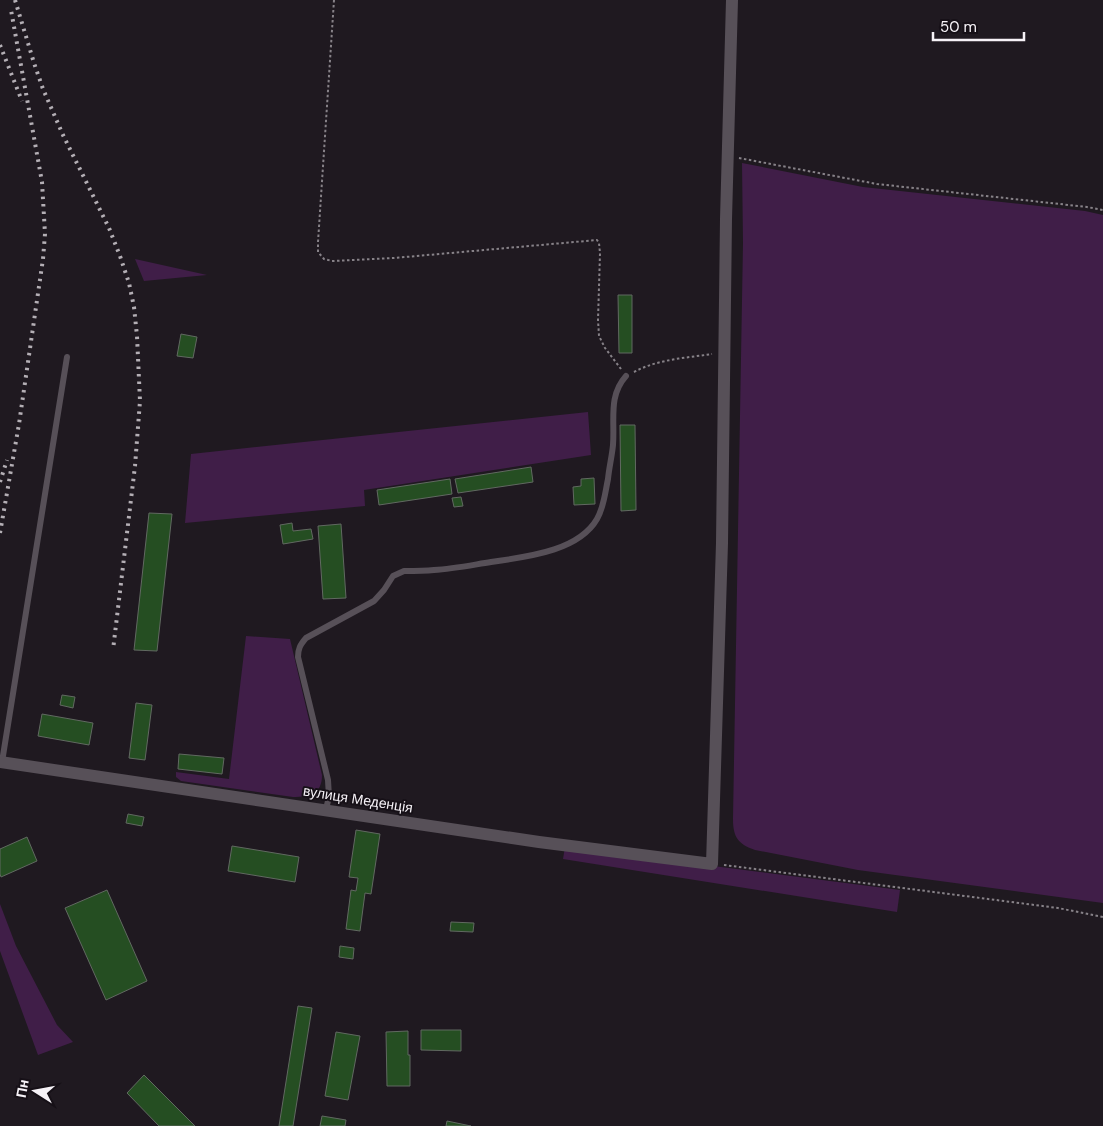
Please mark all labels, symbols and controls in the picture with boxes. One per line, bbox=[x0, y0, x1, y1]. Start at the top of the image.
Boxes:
scale bar bbox=[933, 10, 1024, 42]
text: 50 m bbox=[940, 17, 977, 37]
street label: вулиця Меденція bbox=[302, 781, 414, 817]
north arrow bbox=[10, 1066, 60, 1116]
text: Пн bbox=[12, 1078, 33, 1099]

